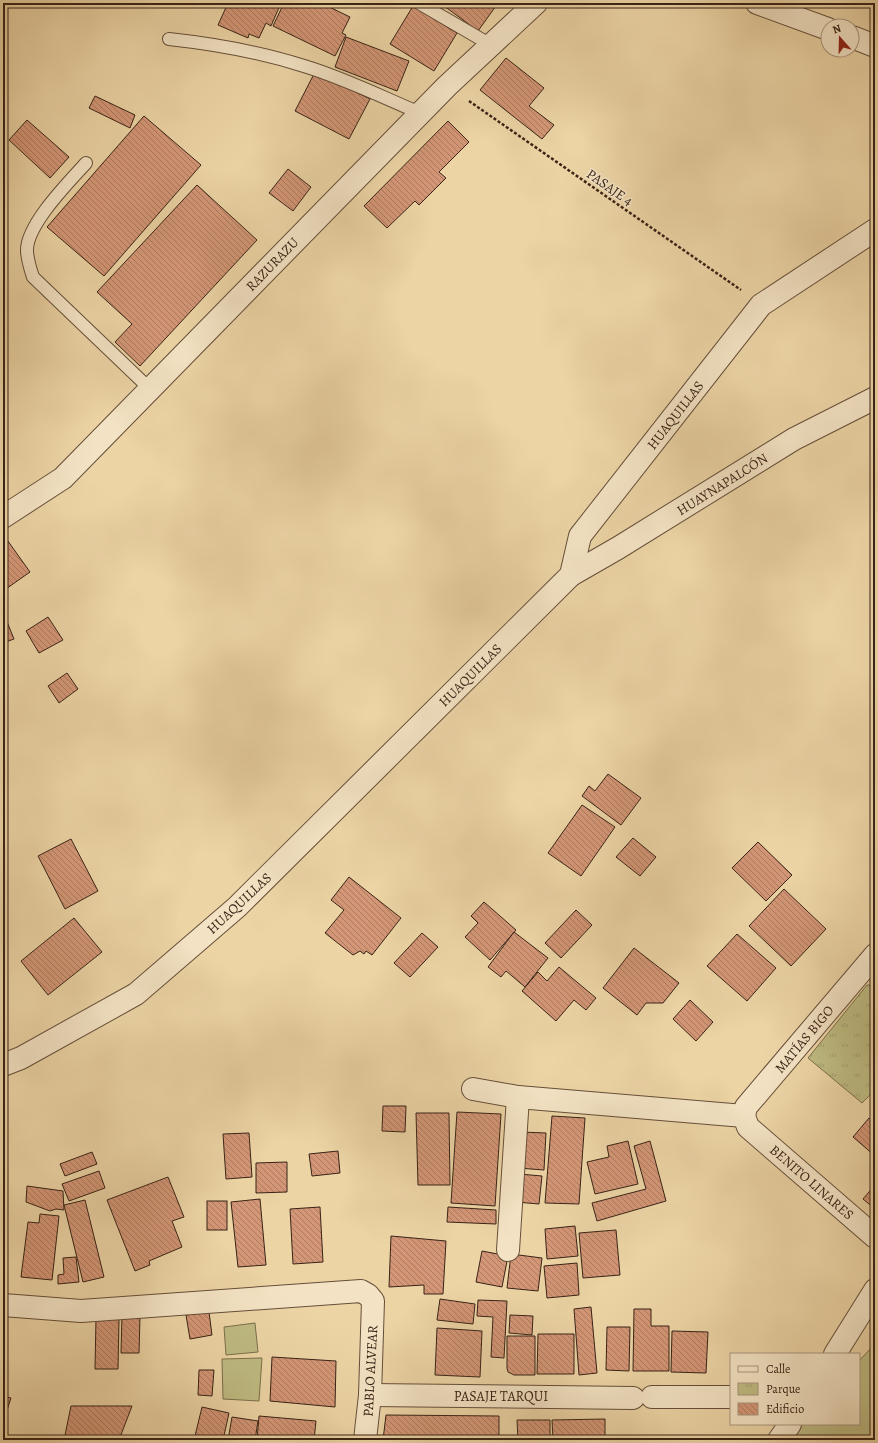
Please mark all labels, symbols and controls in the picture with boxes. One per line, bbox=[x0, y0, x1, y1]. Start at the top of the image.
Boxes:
north arrow bbox=[820, 18, 860, 58]
text: N bbox=[830, 21, 843, 37]
street label: PASAJE 4 bbox=[583, 164, 637, 210]
street label: RAZURAZU bbox=[242, 233, 303, 296]
street label: HUAQUILLAS bbox=[643, 377, 708, 454]
street label: HUAYNAPALCÓN bbox=[673, 449, 771, 520]
street label: HUAQUILLAS bbox=[435, 640, 506, 711]
street label: HUAQUILLAS bbox=[203, 868, 276, 938]
street label: MATÍAS BIGO bbox=[770, 1001, 839, 1077]
street label: BENITO LINARES bbox=[766, 1141, 858, 1224]
street label: PABLO ALVEAR bbox=[359, 1324, 382, 1417]
legend bbox=[730, 1353, 860, 1425]
text: Calle bbox=[766, 1361, 790, 1377]
text: Parque bbox=[766, 1381, 801, 1397]
street label: PASAJE TARQUI bbox=[454, 1387, 548, 1406]
text: Edificio bbox=[766, 1401, 804, 1417]

